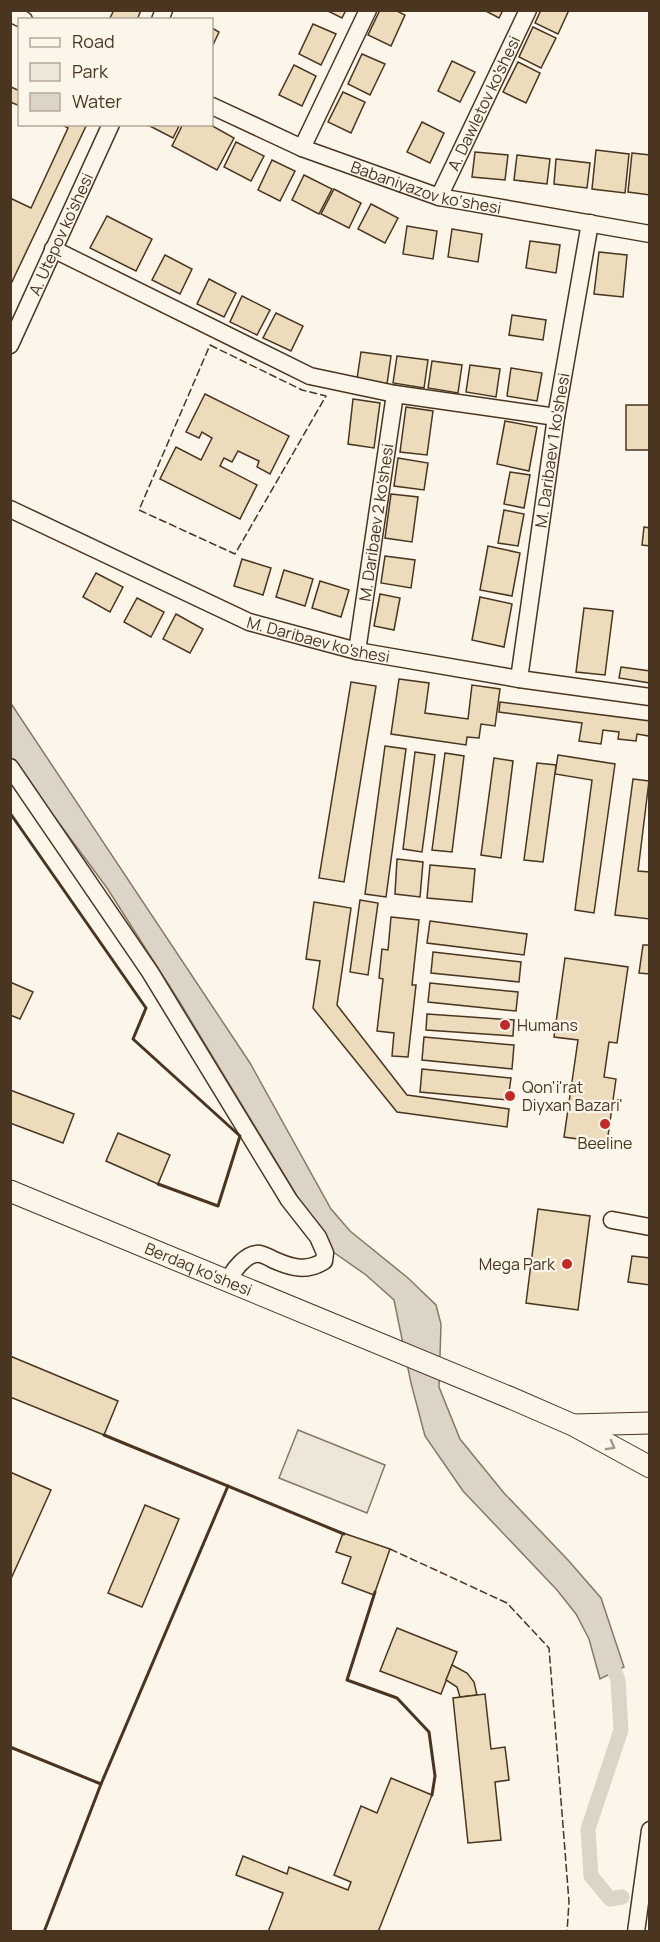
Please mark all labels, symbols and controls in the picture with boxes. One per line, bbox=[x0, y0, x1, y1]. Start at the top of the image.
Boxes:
legend bbox=[18, 18, 213, 126]
text: Road bbox=[72, 29, 115, 53]
street label: A. Dawletov ko'shesi bbox=[442, 32, 525, 174]
text: Park bbox=[72, 59, 109, 83]
text: Water bbox=[72, 89, 122, 113]
street label: Babaniyazov ko‘shesi bbox=[348, 155, 503, 219]
street label: A. Utepov ko'shesi bbox=[23, 169, 98, 299]
street label: M. Daribaev 1 ko'shesi bbox=[529, 371, 575, 529]
street label: M. Daribaev 2 ko'shesi bbox=[353, 442, 399, 603]
street label: M. Daribaev ko'shesi bbox=[244, 611, 392, 668]
place label: Humans bbox=[517, 1014, 578, 1036]
marker: Humans bbox=[498, 1018, 512, 1032]
place label: Qon'i'rat Diyxan Bazari' bbox=[522, 1076, 623, 1116]
marker: Qon'i'rat Diyxan Bazari' bbox=[503, 1089, 517, 1103]
marker: Beeline bbox=[598, 1117, 612, 1131]
place label: Beeline bbox=[578, 1132, 632, 1154]
street label: Berdaq ko'shesi bbox=[142, 1237, 256, 1301]
place label: Mega Park bbox=[479, 1253, 556, 1275]
marker: Mega Park bbox=[560, 1257, 574, 1271]
one-way arrow bbox=[605, 1439, 616, 1450]

